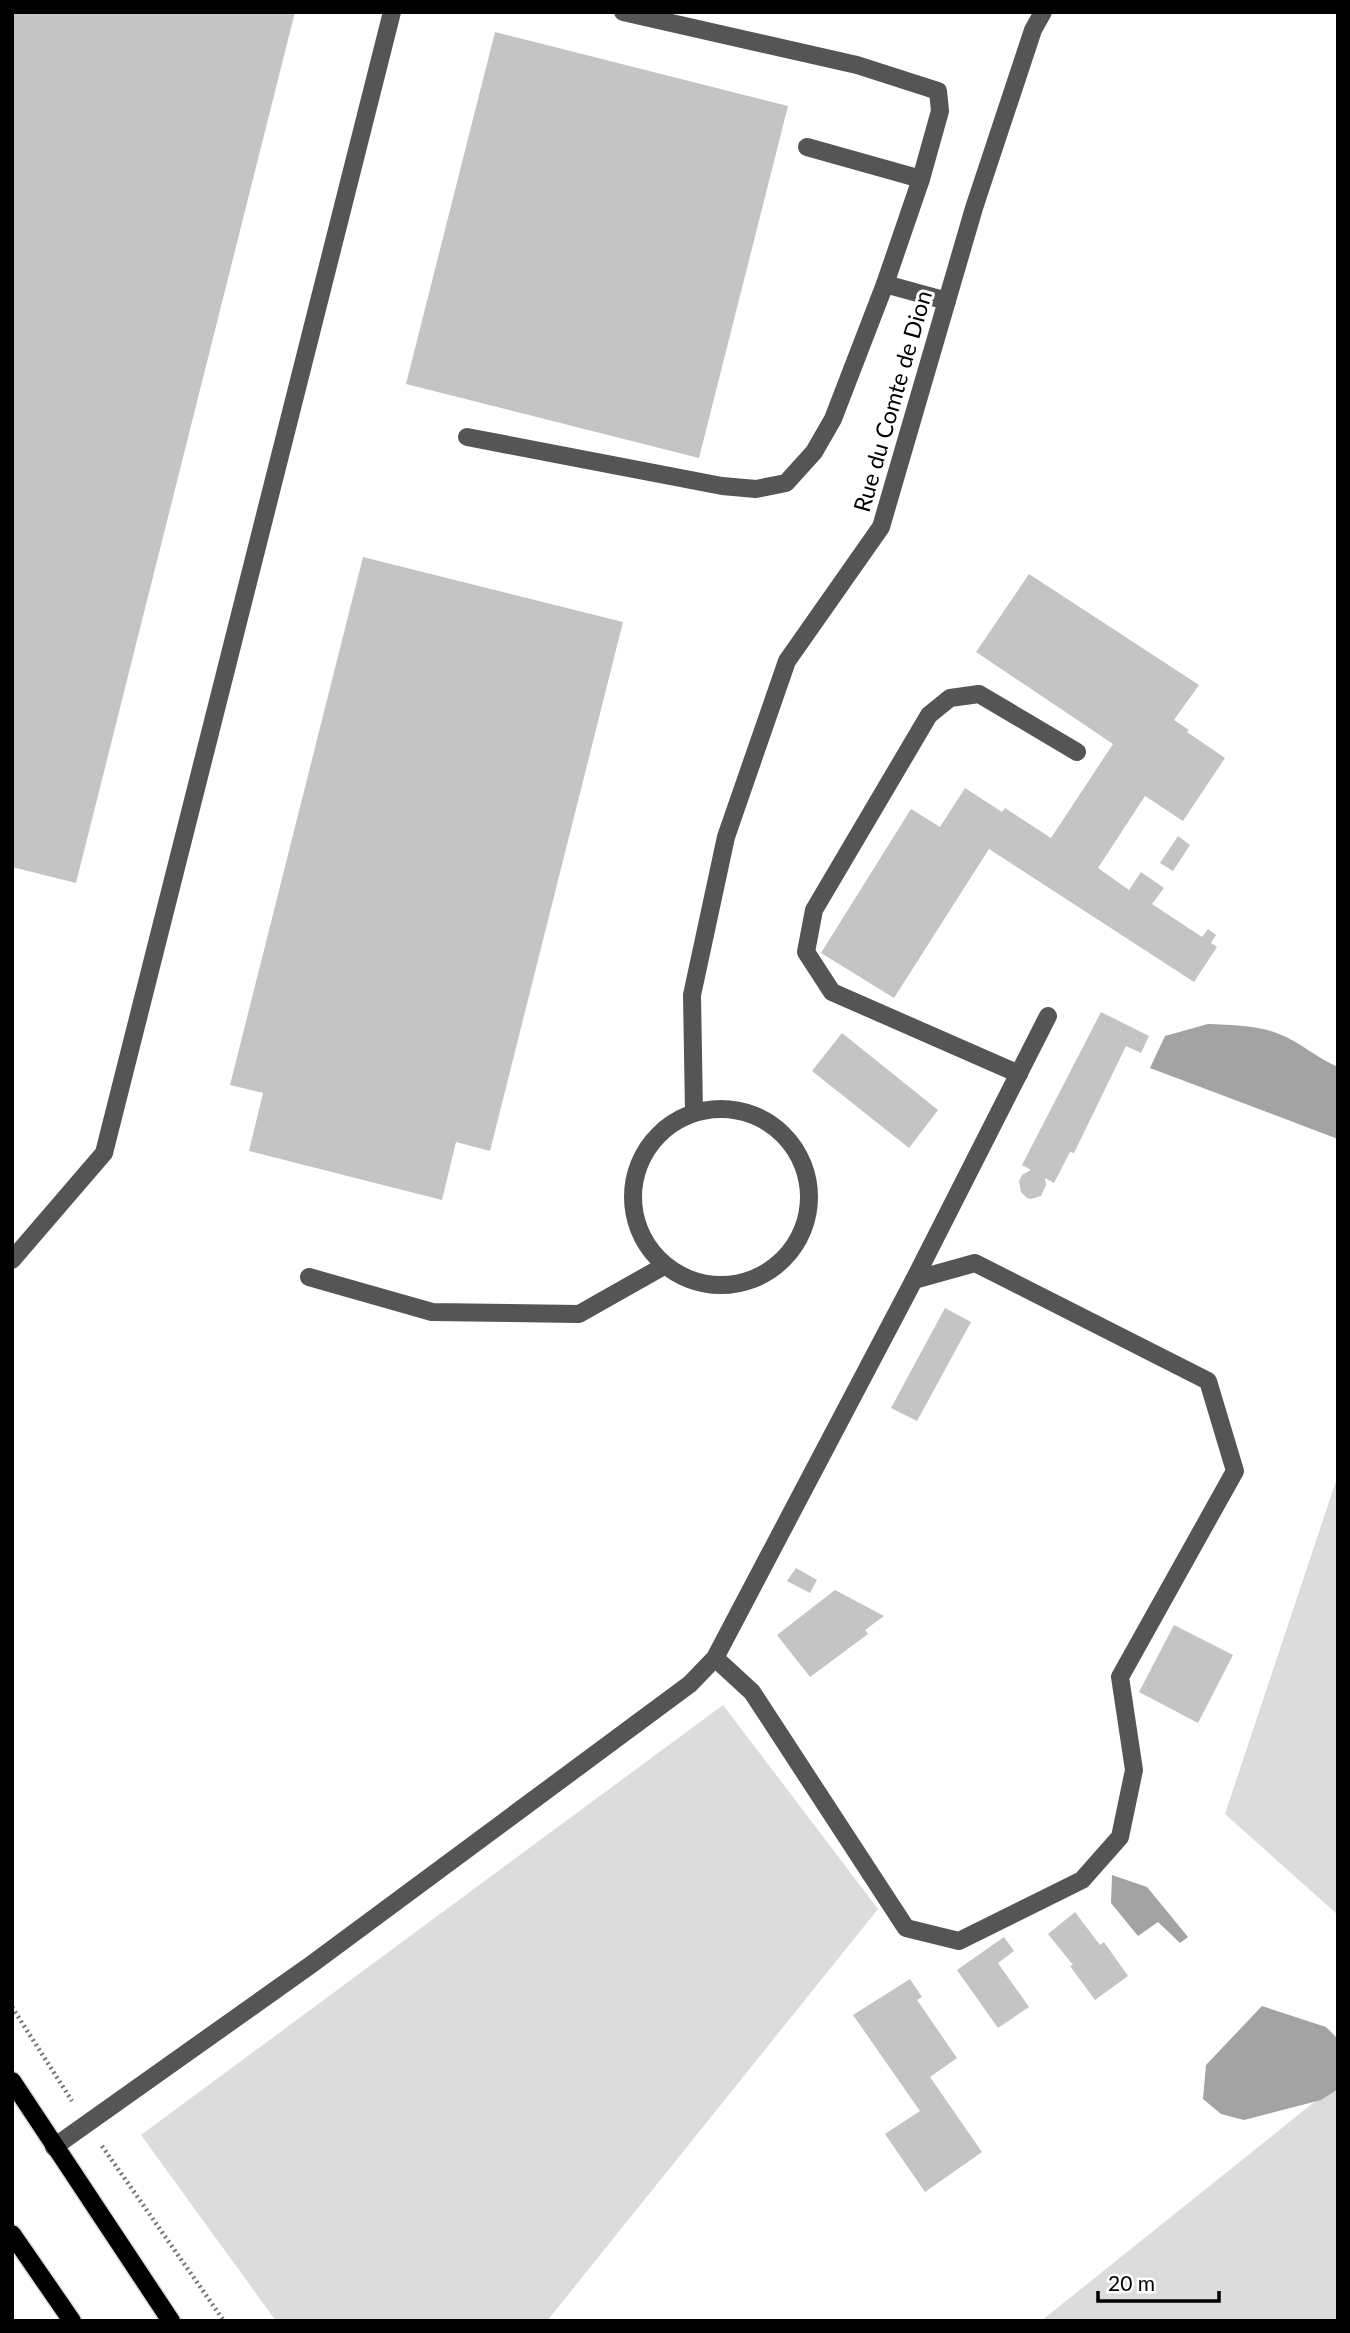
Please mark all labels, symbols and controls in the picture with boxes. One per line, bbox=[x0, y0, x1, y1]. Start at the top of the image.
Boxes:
street label: Rue du Comte de Dion bbox=[847, 287, 937, 515]
scale bar bbox=[1098, 2260, 1219, 2304]
text: 20 m bbox=[1108, 2270, 1155, 2295]

